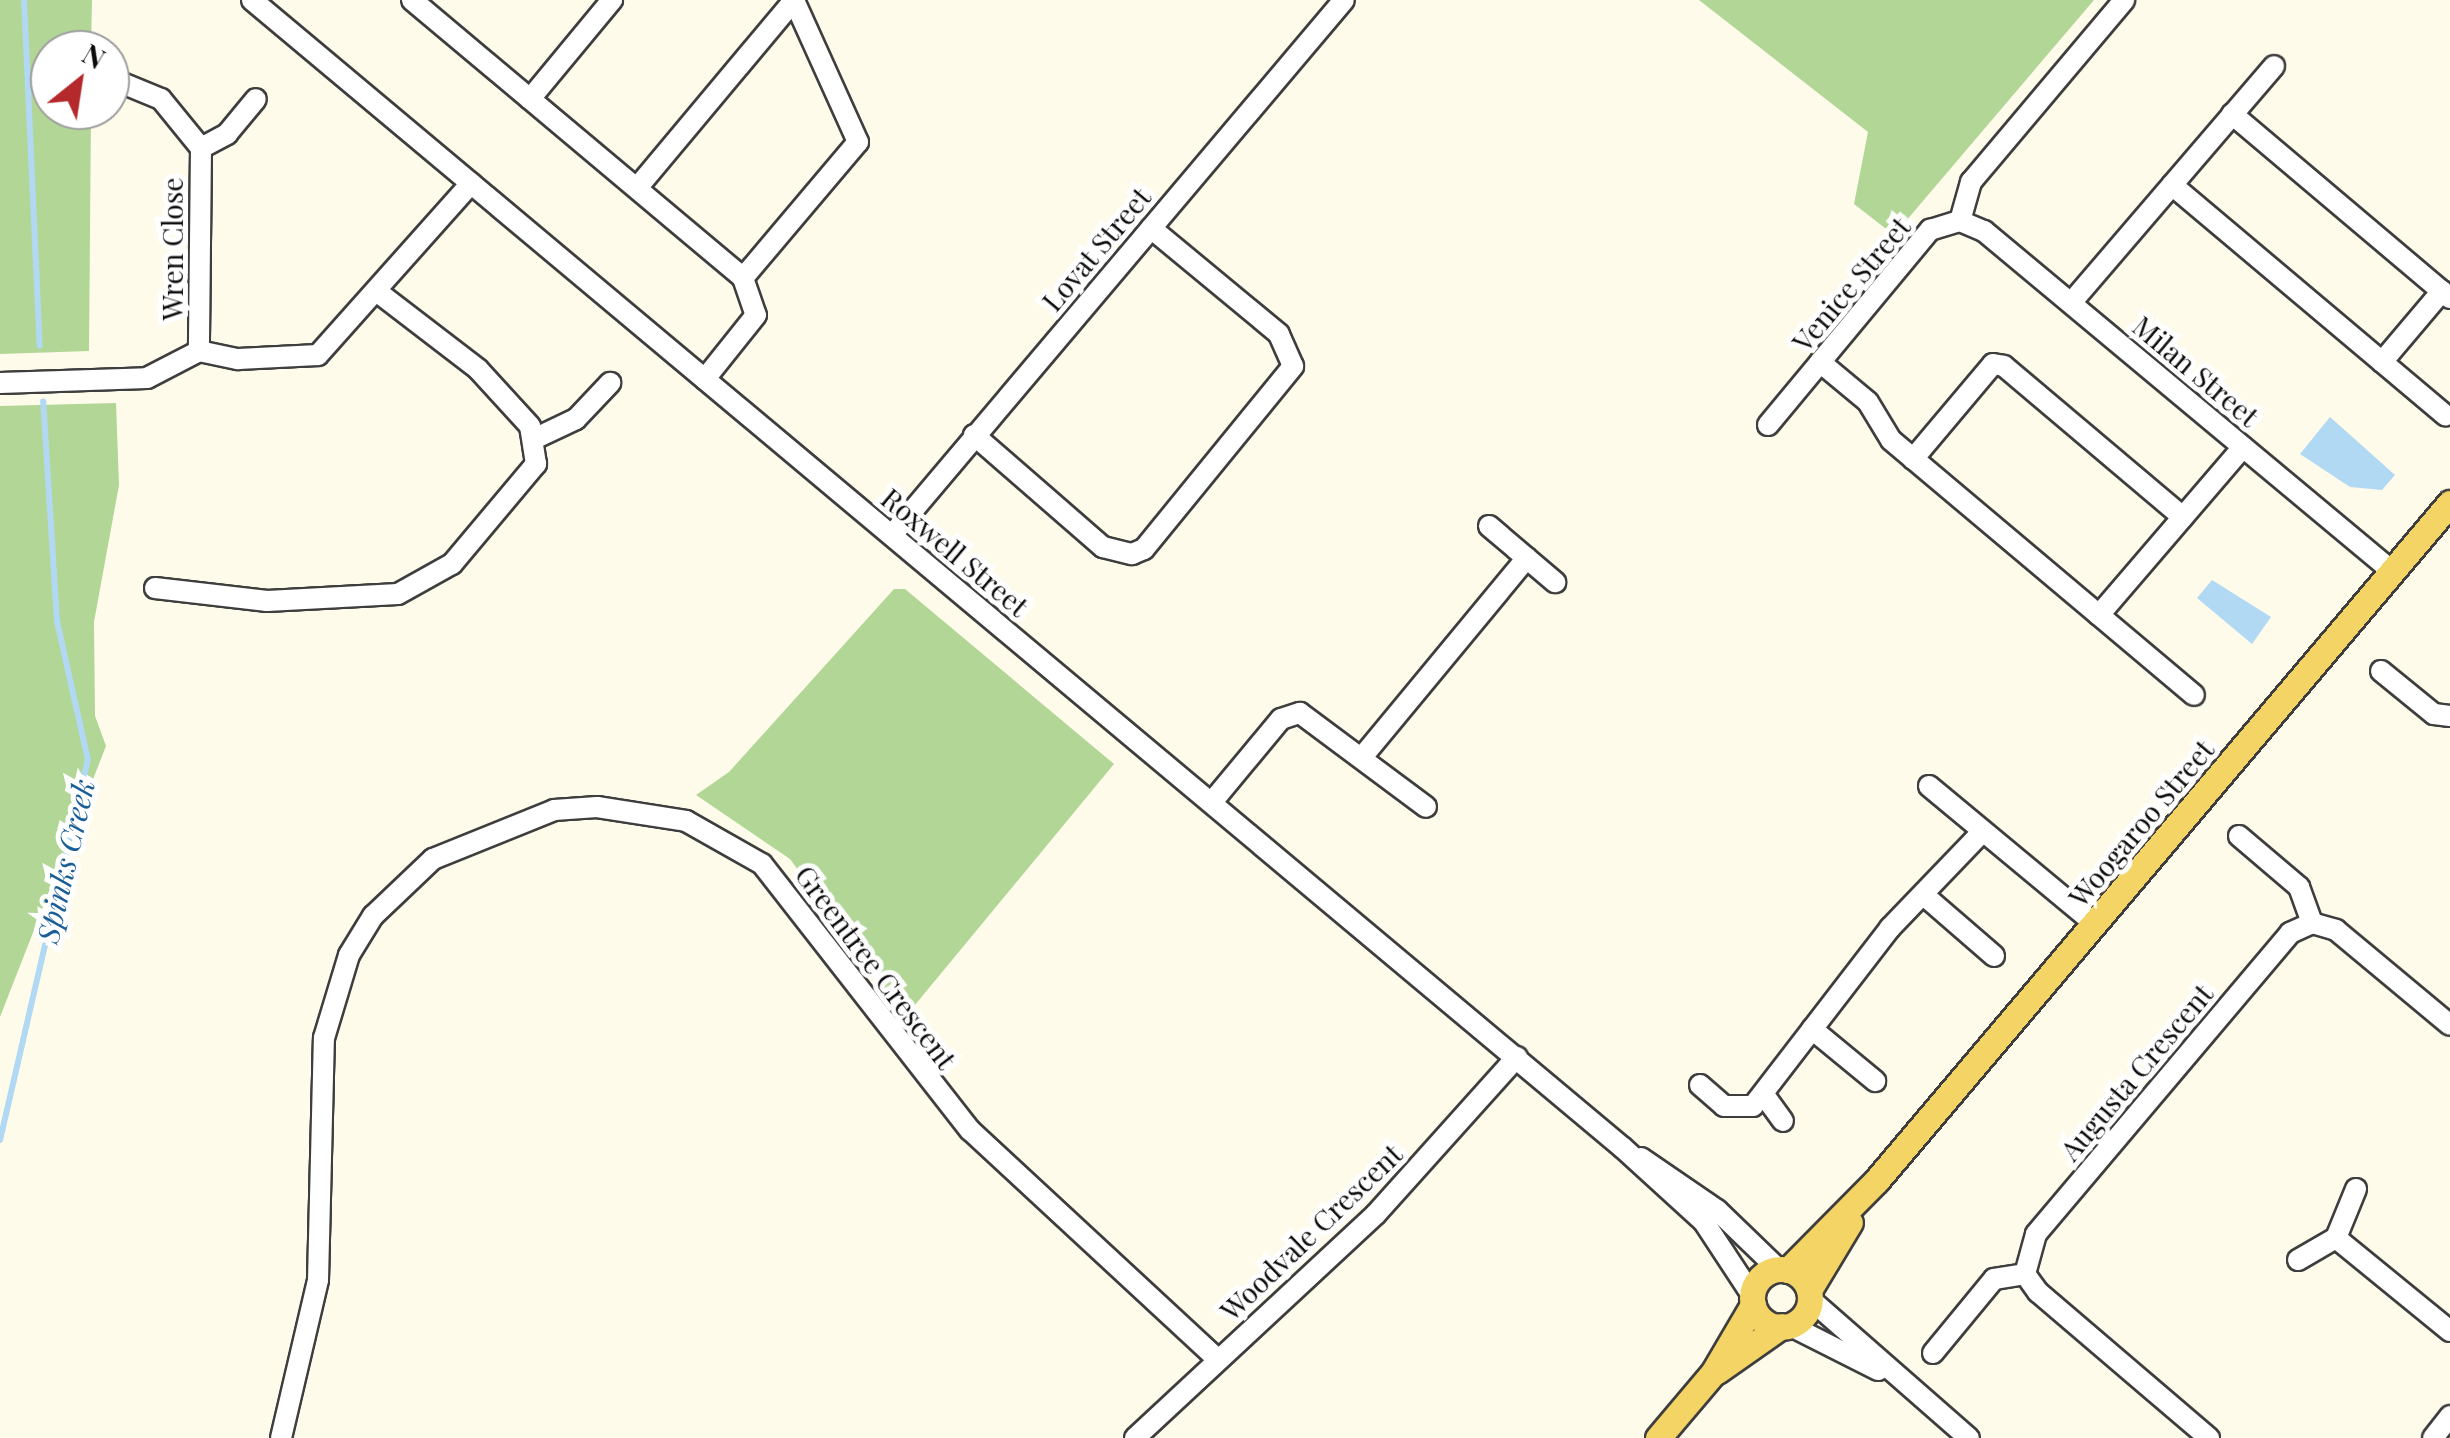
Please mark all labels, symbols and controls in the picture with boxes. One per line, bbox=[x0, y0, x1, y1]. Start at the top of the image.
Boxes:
north arrow bbox=[30, 30, 130, 130]
text: N bbox=[76, 34, 112, 76]
street label: Wren Close bbox=[155, 178, 189, 320]
street label: Lovat Street bbox=[1035, 180, 1157, 318]
street label: Venice Street bbox=[1785, 210, 1917, 358]
street label: Milan Street bbox=[2126, 309, 2266, 433]
street label: Roxwell Street bbox=[875, 481, 1035, 623]
street label: Woogaroo Street bbox=[2062, 733, 2220, 913]
water label: Spinks Creek bbox=[29, 775, 101, 947]
street label: Greentree Crescent bbox=[789, 859, 963, 1075]
street label: Augusta Crescent bbox=[2053, 977, 2219, 1167]
street label: Woodvale Crescent bbox=[1213, 1137, 1409, 1327]

